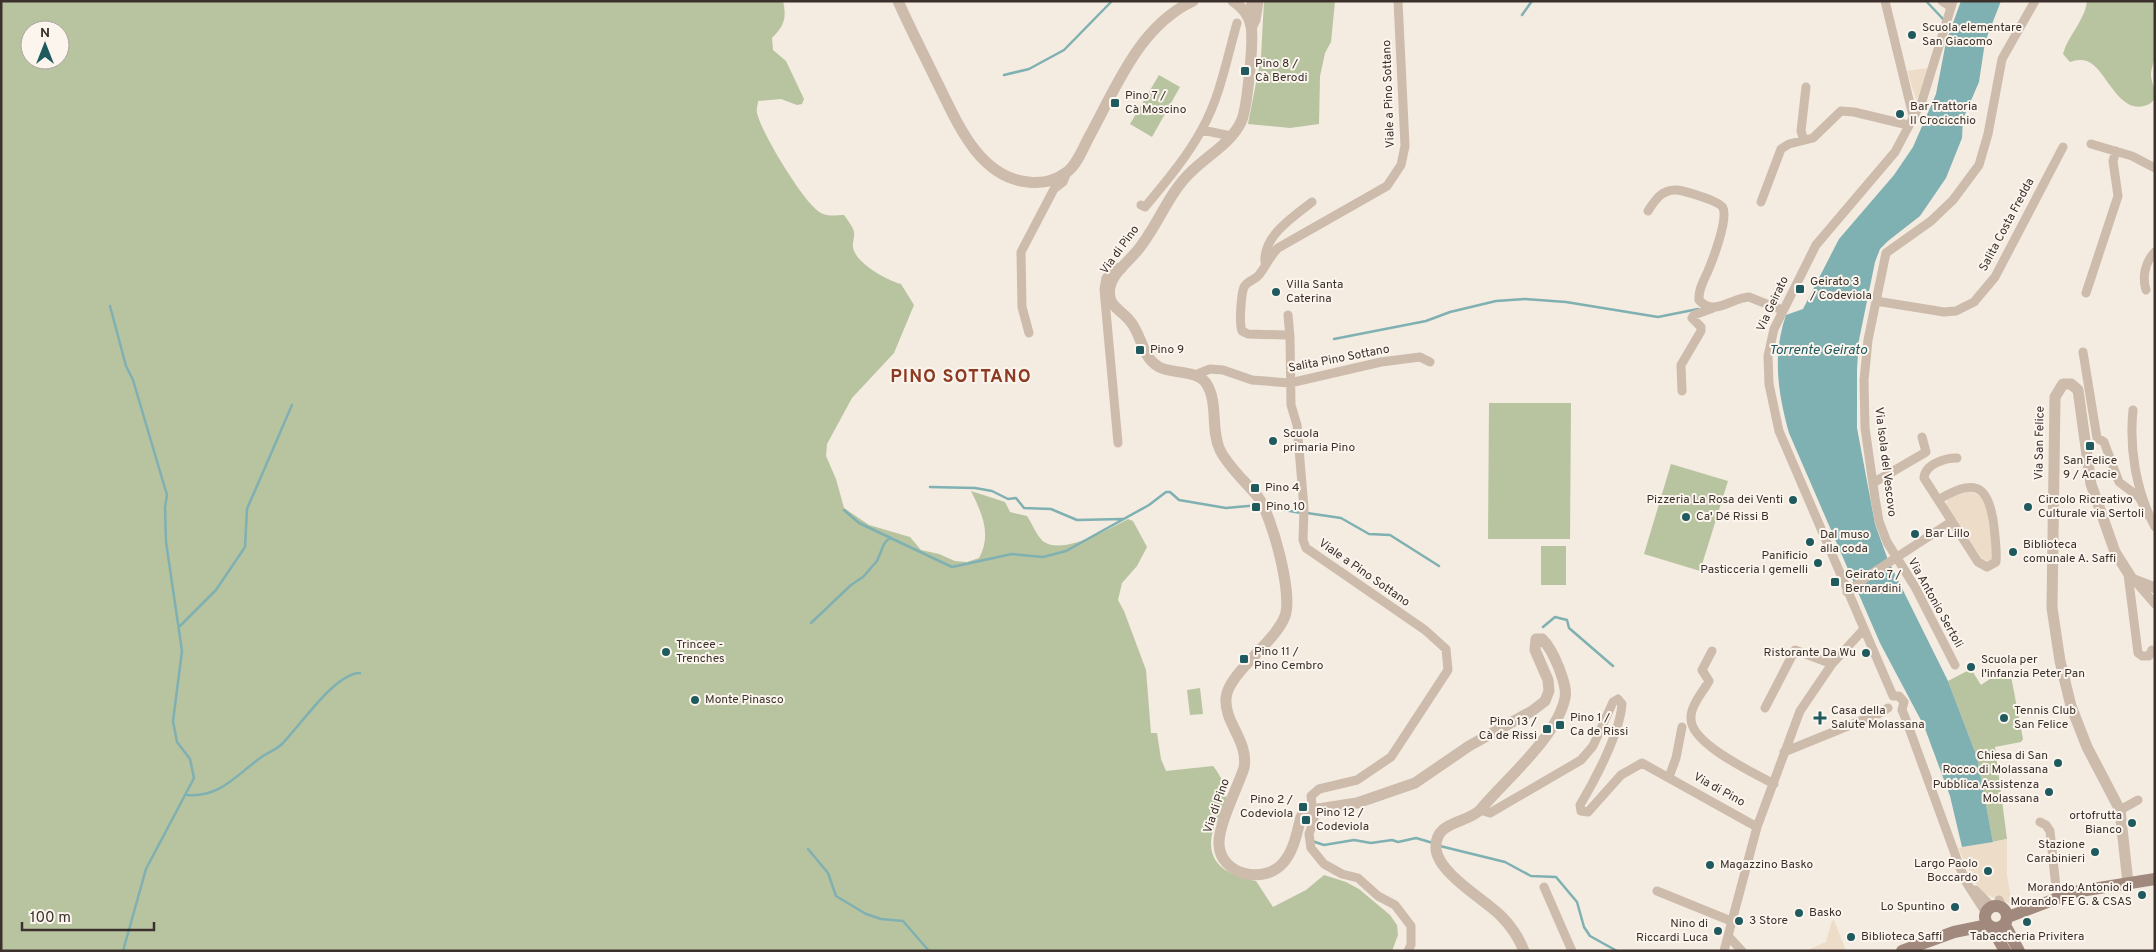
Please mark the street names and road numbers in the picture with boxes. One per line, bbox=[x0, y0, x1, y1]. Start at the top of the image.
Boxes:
street label: Viale a Pino Sottano bbox=[1379, 39, 1399, 148]
street label: Salita Costa Fredda bbox=[1976, 176, 2038, 274]
street label: Via di Pino bbox=[1097, 222, 1143, 278]
street label: Via Geirato bbox=[1753, 273, 1793, 334]
street label: Salita Pino Sottano bbox=[1287, 341, 1391, 377]
street label: Via Isola del Vescovo bbox=[1870, 406, 1900, 518]
street label: Via San Felice bbox=[2031, 406, 2049, 480]
street label: Viale a Pino Sottano bbox=[1315, 535, 1413, 611]
street label: Via Antonio Sertoli bbox=[1904, 555, 1966, 651]
street label: Via di Pino bbox=[1690, 769, 1748, 811]
street label: Via di Pino bbox=[1200, 776, 1234, 835]

